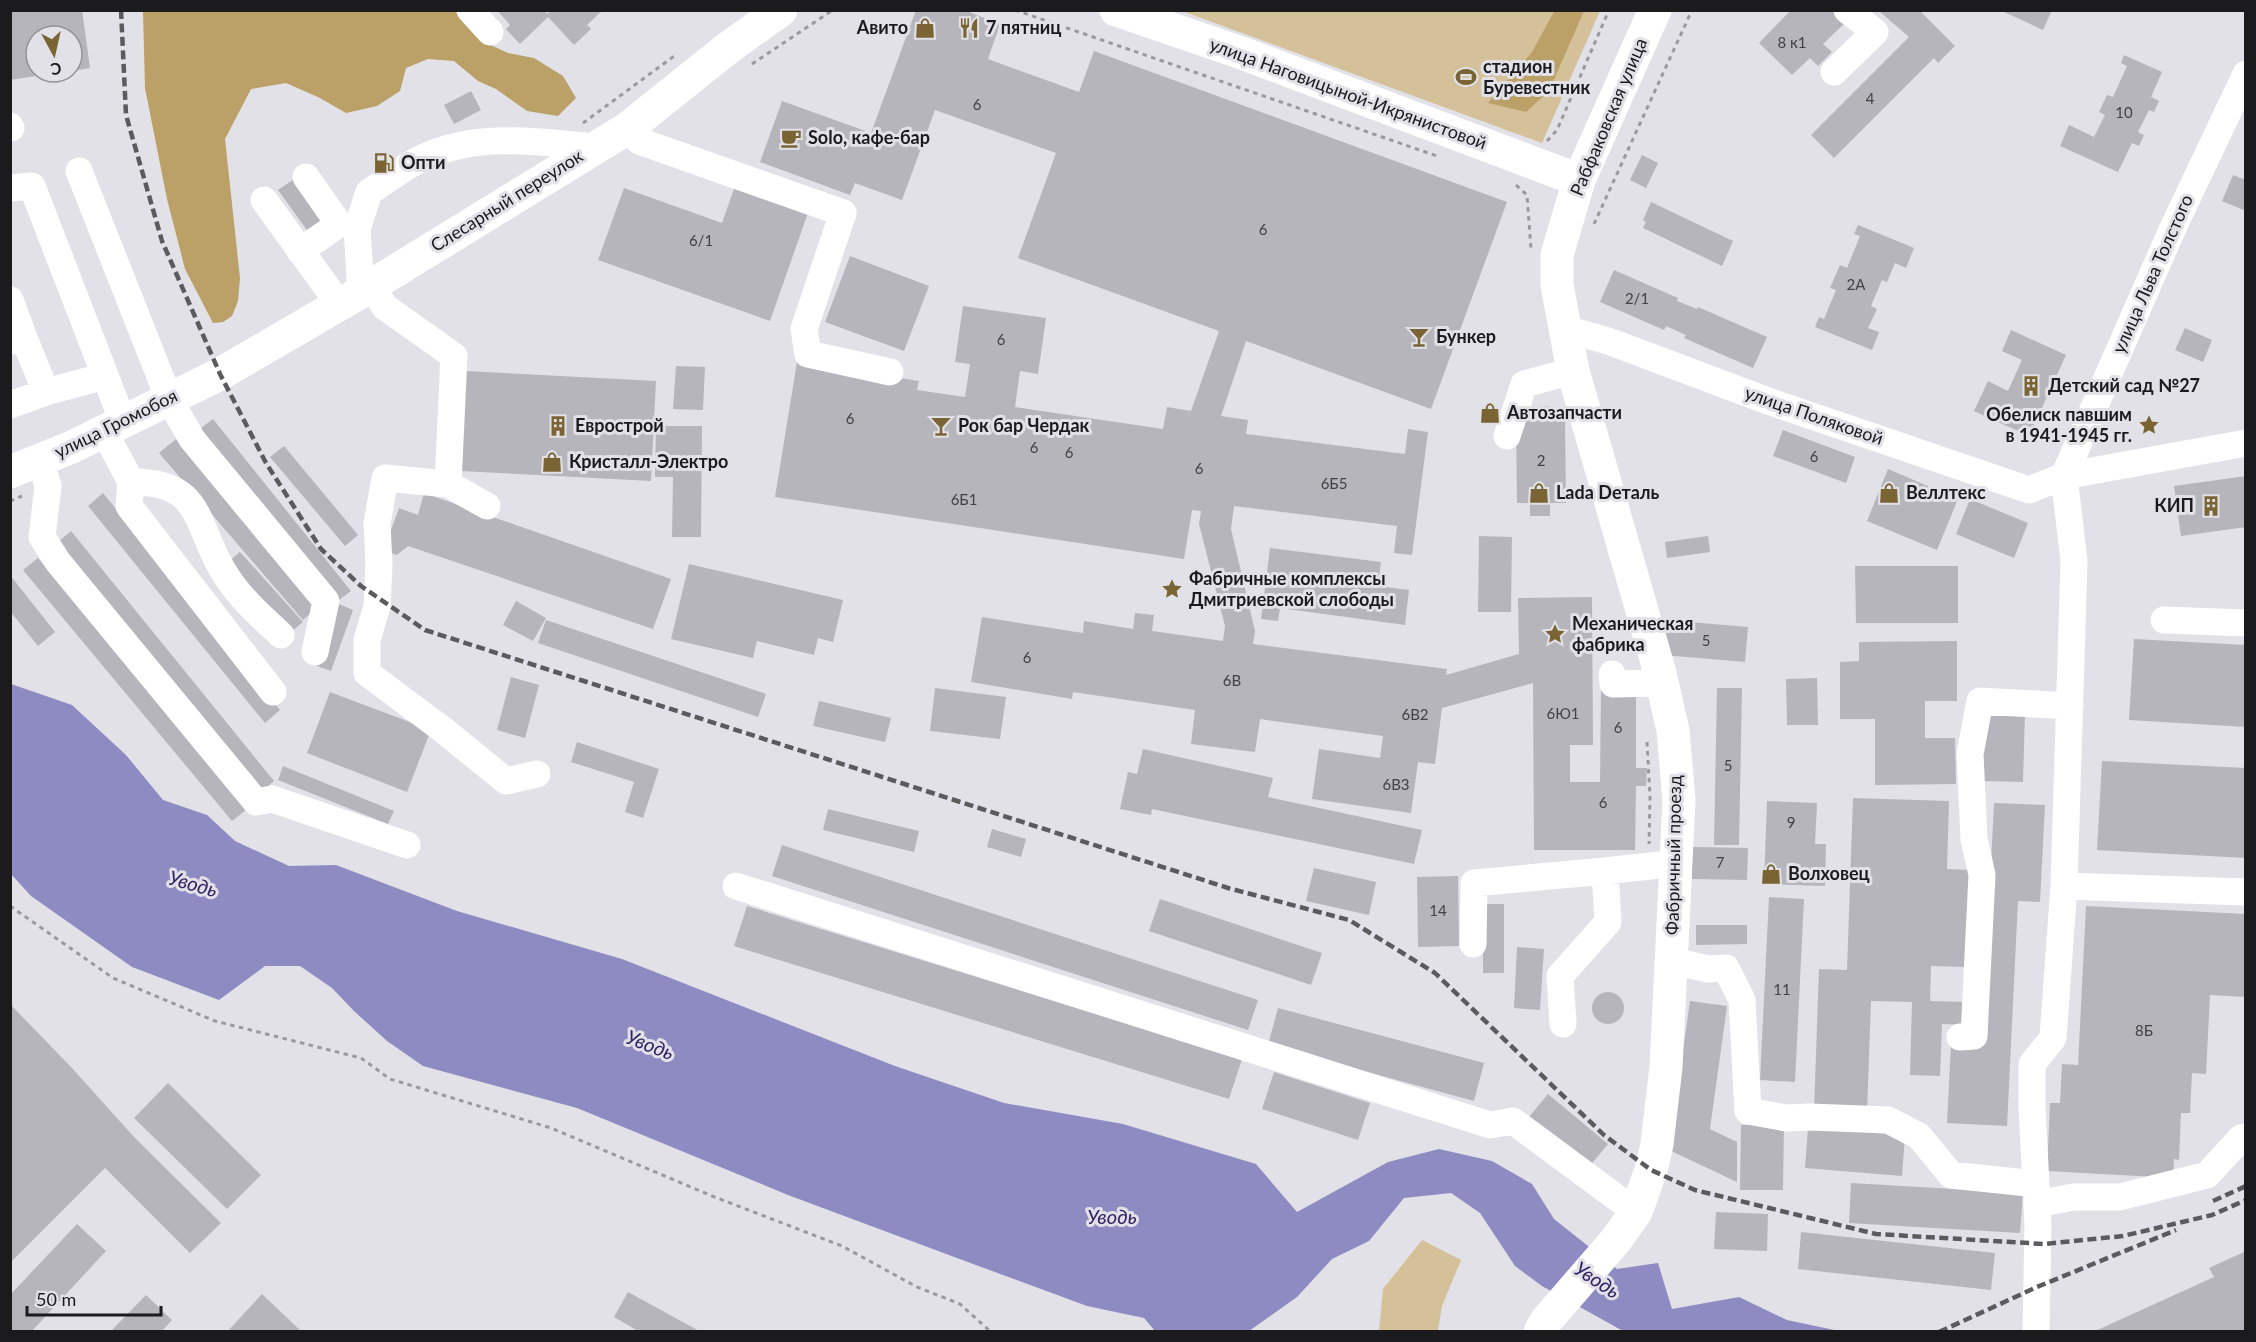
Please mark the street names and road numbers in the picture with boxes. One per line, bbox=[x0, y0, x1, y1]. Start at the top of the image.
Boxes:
street label: улица Наговицыной-Икрянистовой bbox=[1207, 33, 1490, 154]
street label: Рабфаковская улица bbox=[1565, 34, 1651, 199]
street label: Слесарный переулок bbox=[426, 144, 587, 256]
street label: улица Льва Толстого bbox=[2107, 191, 2197, 356]
street label: улица Поляковой bbox=[1742, 381, 1886, 449]
street label: улица Громобоя bbox=[50, 384, 181, 462]
street label: Фабричный проезд bbox=[1661, 775, 1685, 935]

